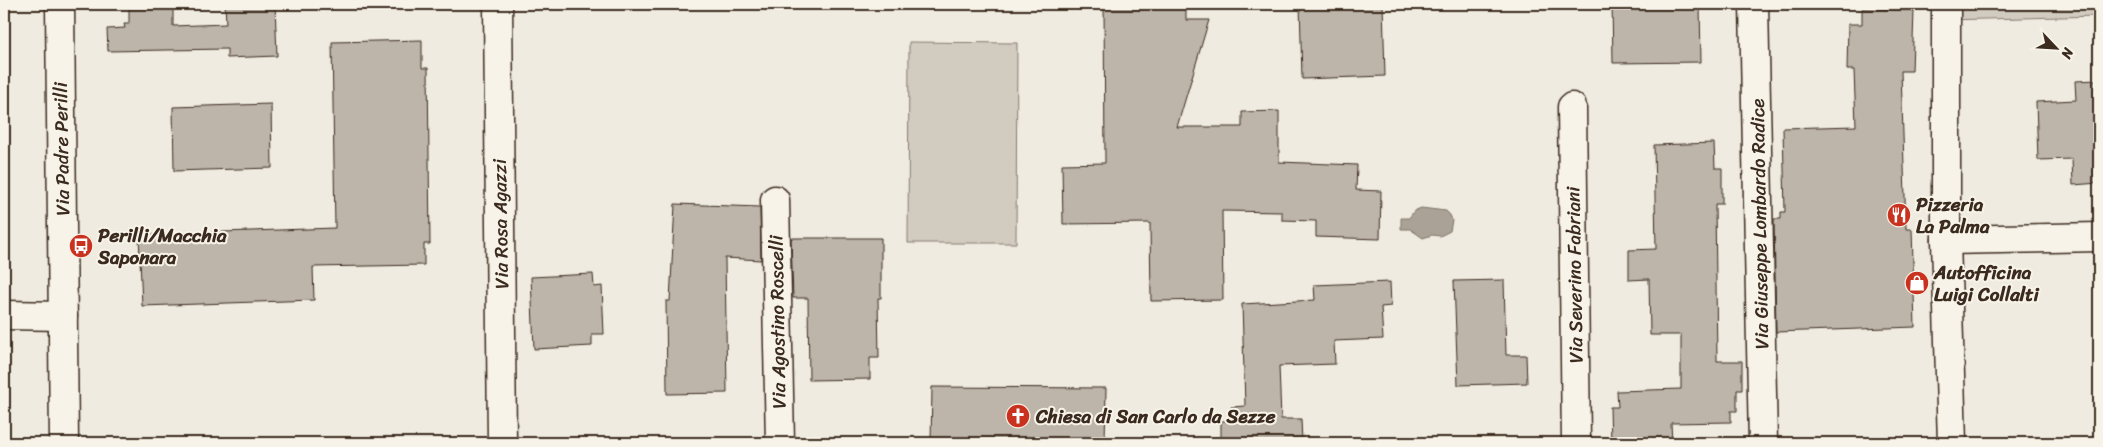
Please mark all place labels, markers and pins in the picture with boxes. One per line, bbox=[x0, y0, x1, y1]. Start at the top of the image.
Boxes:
place label: Pizzeria La Palma bbox=[1916, 188, 1990, 243]
restaurant icon: Pizzeria La Palma bbox=[1886, 202, 1912, 228]
place label: Perilli/Macchia Saponara bbox=[97, 219, 227, 274]
bus stop icon: Perilli/Macchia Saponara bbox=[68, 233, 94, 259]
place label: Autofficina Luigi Collalti bbox=[1933, 256, 2040, 311]
shop icon: Autofficina Luigi Collalti bbox=[1904, 270, 1930, 296]
place label: Chiesa di San Carlo da Sezze bbox=[1035, 400, 1276, 433]
church icon: Chiesa di San Carlo da Sezze bbox=[1005, 403, 1031, 429]

